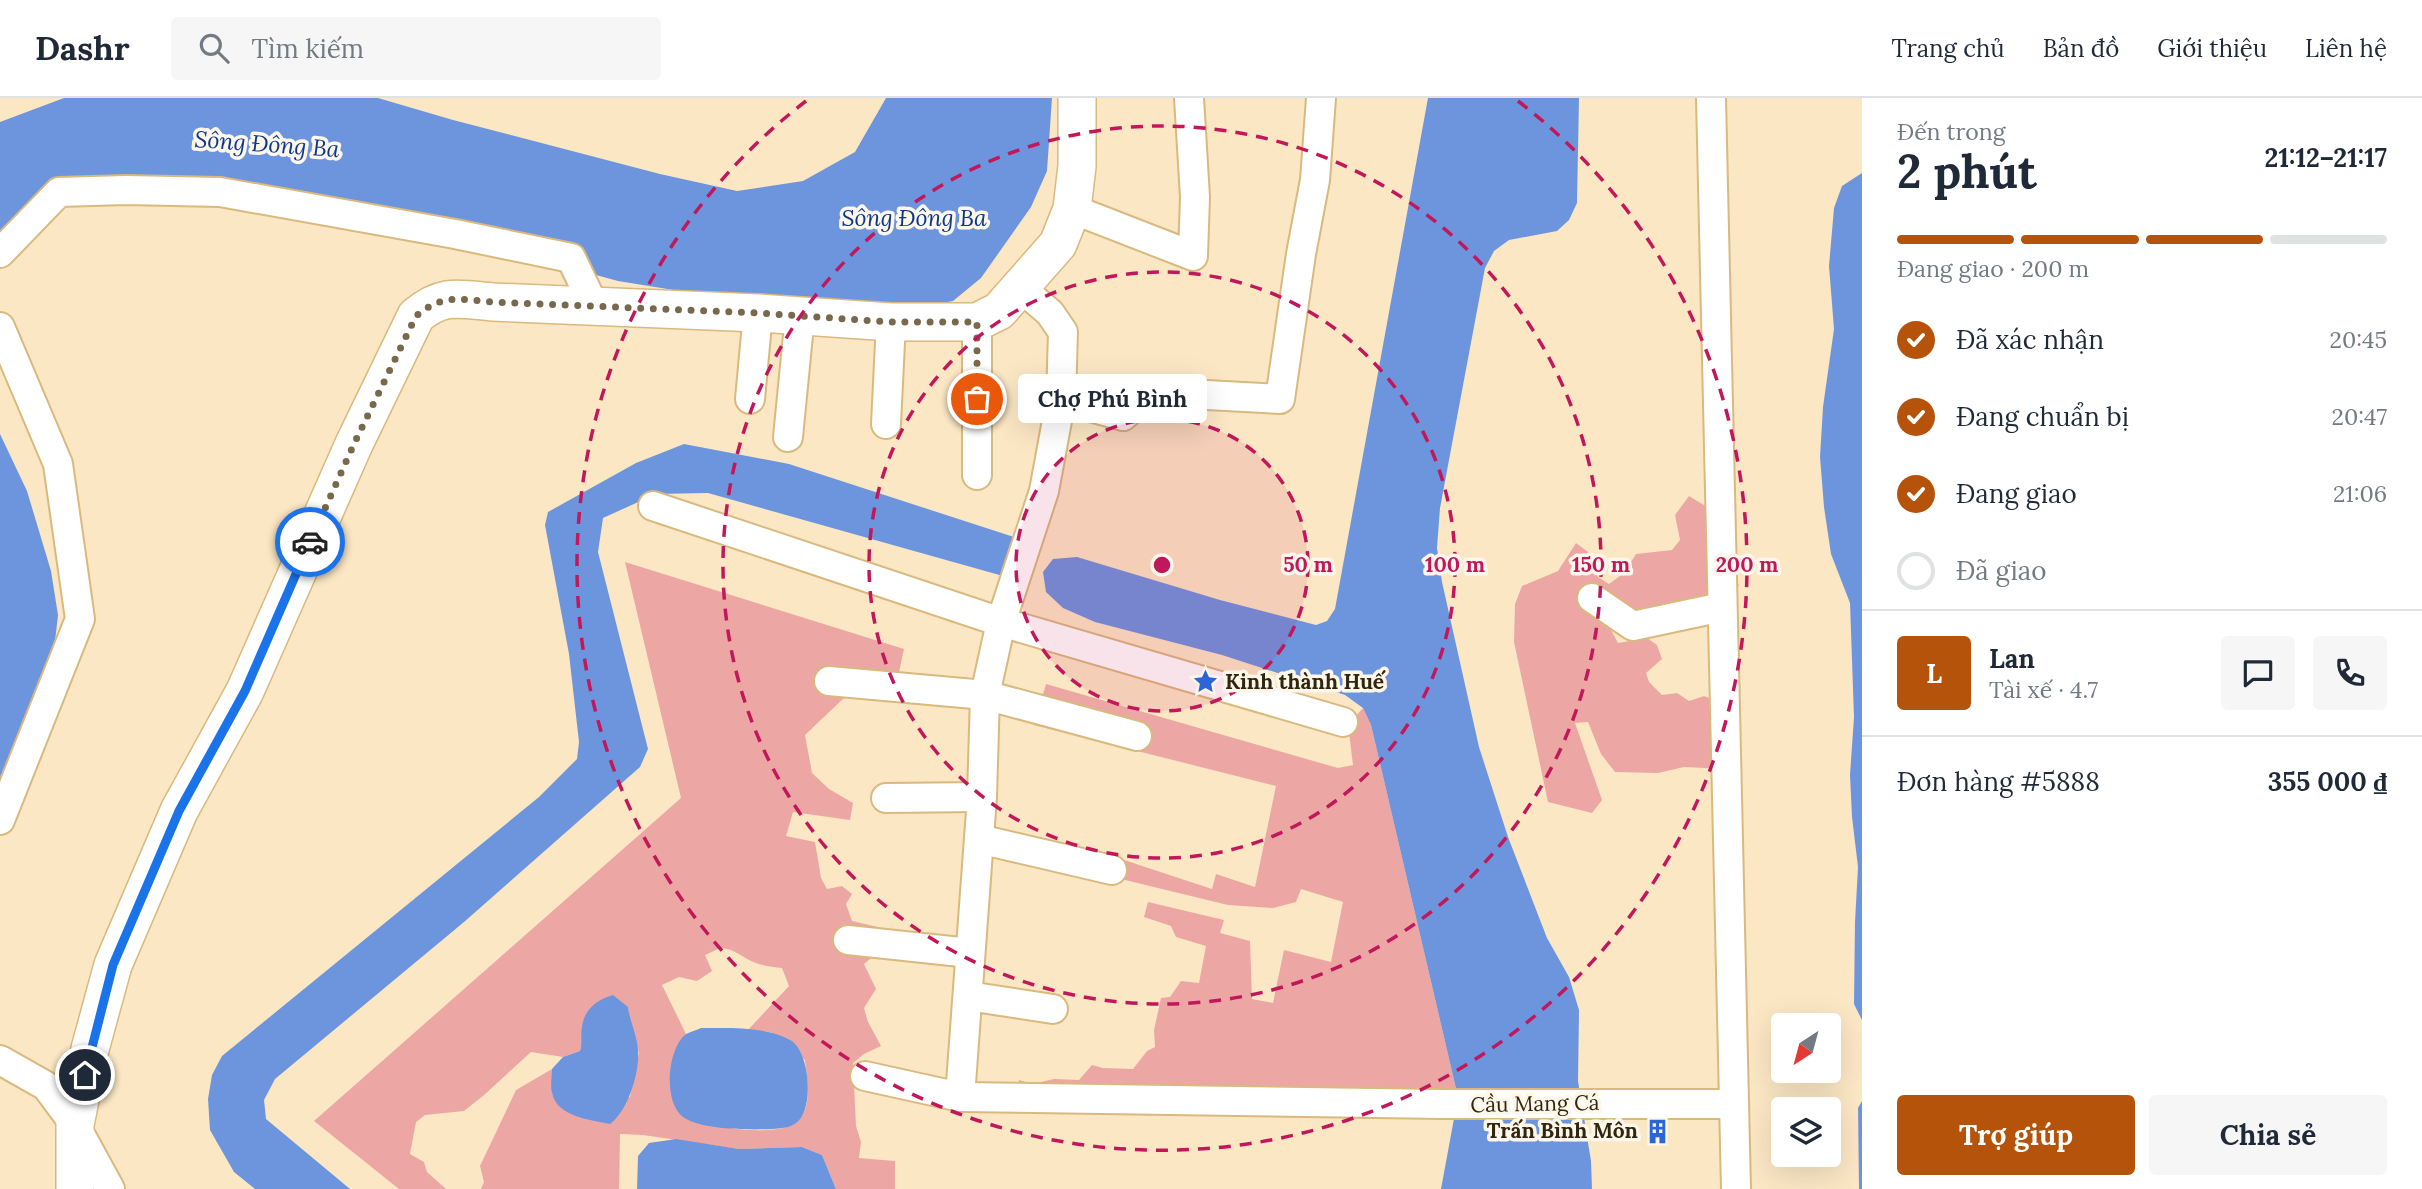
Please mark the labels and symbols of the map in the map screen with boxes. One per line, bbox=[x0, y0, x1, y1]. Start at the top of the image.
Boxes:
water label: Sông Đông Ba bbox=[194, 124, 341, 163]
water label: Sông Đông Ba bbox=[841, 203, 987, 232]
pin bbox=[947, 369, 1007, 429]
callout: Chợ Phú Bình bbox=[1019, 374, 1208, 424]
courier bbox=[275, 507, 345, 577]
text: 50 m bbox=[1283, 551, 1333, 578]
text: 100 m bbox=[1425, 551, 1485, 578]
text: 150 m bbox=[1572, 551, 1630, 578]
text: 200 m bbox=[1716, 551, 1778, 578]
centre of rings bbox=[1150, 553, 1174, 577]
place icon: Kinh thành Huế bbox=[1191, 668, 1219, 696]
place label: Kinh thành Huế bbox=[1225, 668, 1386, 695]
north arrow bbox=[1771, 1013, 1841, 1083]
pin bbox=[55, 1045, 115, 1105]
street label: Cầu Mang Cá bbox=[1470, 1089, 1600, 1118]
place label: Trấn Bình Môn bbox=[1487, 1117, 1638, 1144]
building icon: Trấn Bình Môn bbox=[1644, 1117, 1672, 1145]

